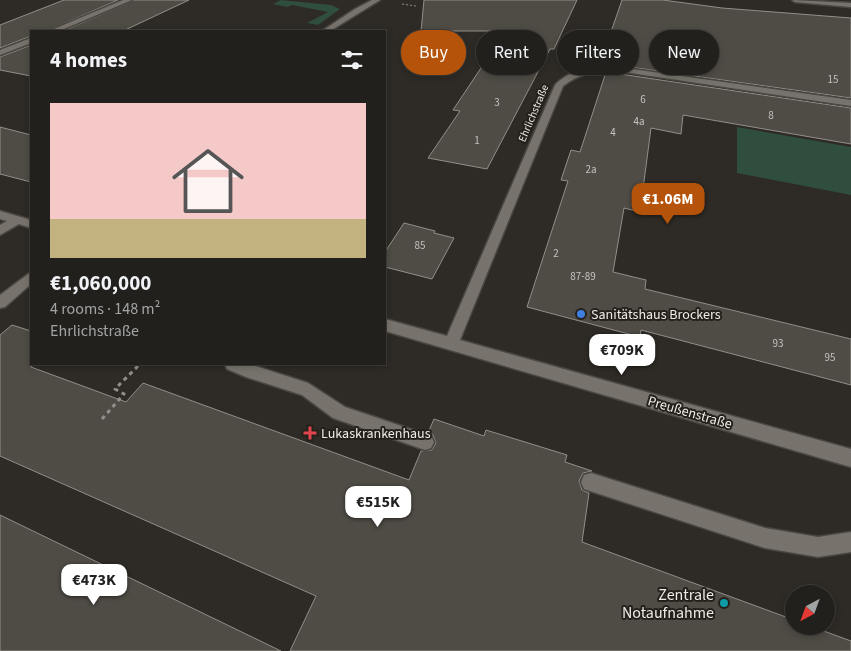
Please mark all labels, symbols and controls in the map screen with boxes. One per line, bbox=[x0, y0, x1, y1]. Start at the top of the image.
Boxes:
chip: Buy bbox=[401, 30, 466, 75]
chip: Rent bbox=[476, 30, 547, 75]
chip: Filters bbox=[557, 30, 639, 75]
chip: New bbox=[649, 30, 719, 75]
text: 4 homes bbox=[50, 45, 127, 75]
icon: filters bbox=[338, 46, 366, 74]
house number: 15 bbox=[828, 72, 838, 87]
street label: Ehrlichstraße bbox=[515, 82, 553, 144]
house number: 6 bbox=[640, 92, 646, 107]
house number: 3 bbox=[494, 95, 500, 110]
house number: 8 bbox=[768, 108, 774, 123]
house number: 4a bbox=[633, 114, 645, 129]
house number: 4 bbox=[610, 125, 616, 140]
house number: 1 bbox=[474, 133, 480, 148]
icon: home bbox=[163, 136, 253, 226]
house number: 2a bbox=[585, 162, 597, 177]
pin: €1.06M bbox=[627, 182, 709, 225]
text: €1.06M bbox=[643, 188, 693, 210]
house number: 85 bbox=[415, 238, 425, 253]
house number: 2 bbox=[553, 246, 559, 261]
text: €1,060,000 bbox=[50, 268, 151, 298]
house number: 87-89 bbox=[570, 269, 596, 284]
text: 4 rooms · 148 m² bbox=[50, 298, 160, 320]
place label: Sanitätshaus Brockers bbox=[591, 305, 721, 325]
marker: Sanitätshaus Brockers bbox=[575, 308, 587, 320]
text: Ehrlichstraße bbox=[50, 320, 139, 342]
pin: €709K bbox=[587, 334, 657, 376]
house number: 93 bbox=[773, 336, 783, 351]
text: €709K bbox=[600, 339, 644, 361]
house number: 95 bbox=[825, 350, 835, 365]
street label: Preußenstraße bbox=[645, 391, 734, 435]
place label: Lukaskrankenhaus bbox=[321, 424, 431, 444]
marker: Lukaskrankenhaus bbox=[303, 426, 317, 440]
pin: €515K bbox=[343, 486, 413, 528]
text: €515K bbox=[356, 491, 400, 513]
pin: €473K bbox=[59, 564, 129, 606]
text: €473K bbox=[72, 569, 116, 591]
place label: Zentrale Notaufnahme bbox=[622, 584, 714, 624]
north arrow bbox=[785, 585, 835, 635]
map controls bbox=[785, 585, 835, 635]
marker: Zentrale Notaufnahme bbox=[718, 597, 730, 609]

